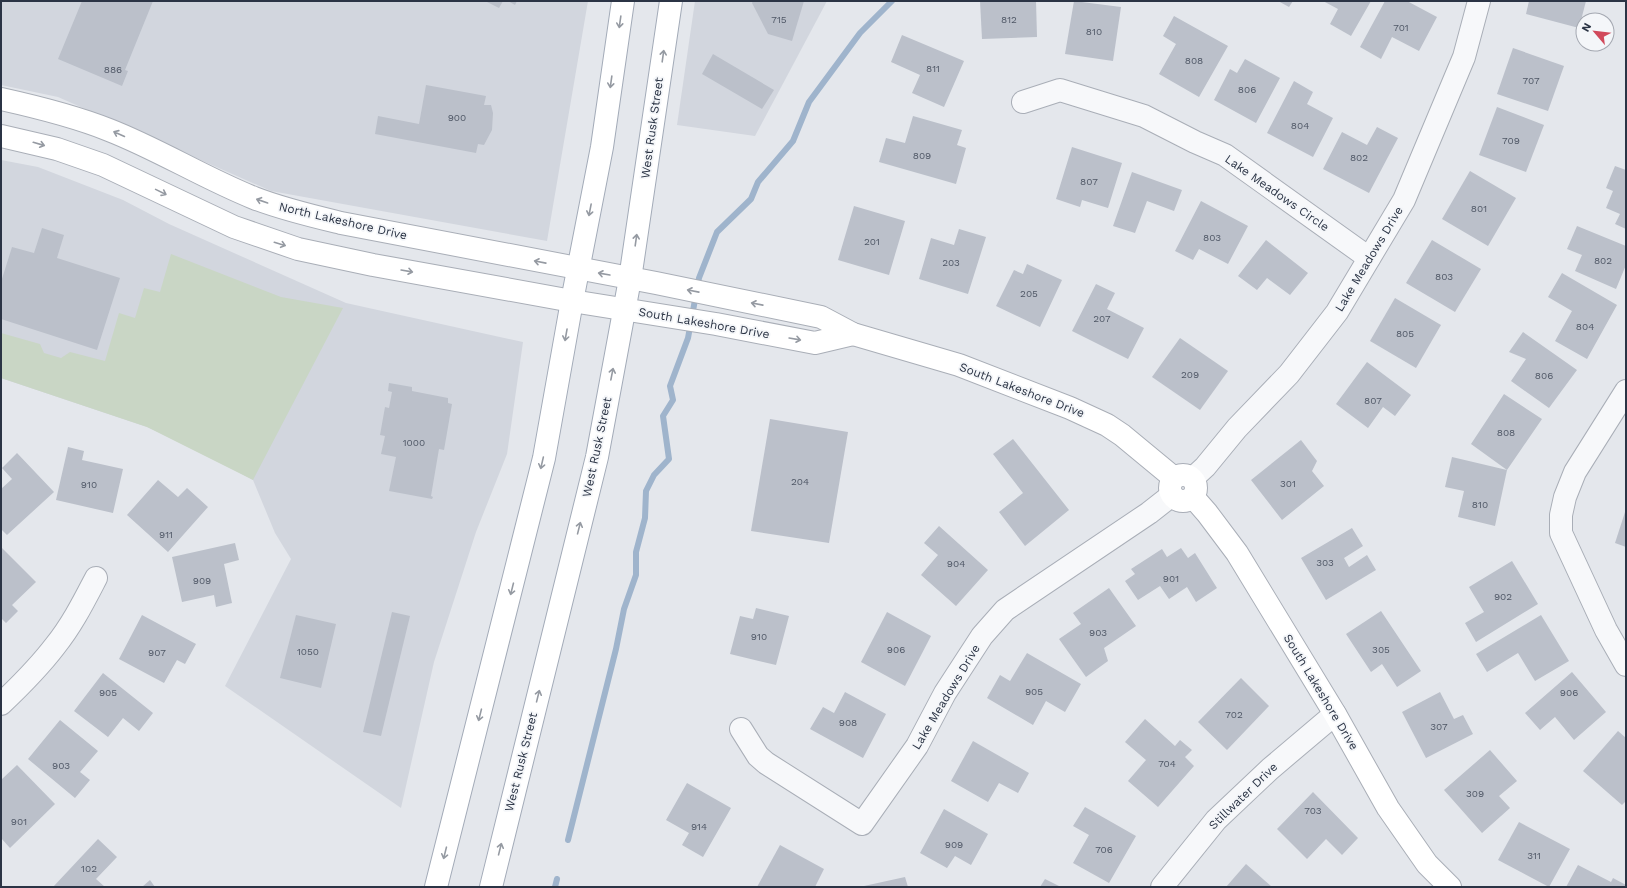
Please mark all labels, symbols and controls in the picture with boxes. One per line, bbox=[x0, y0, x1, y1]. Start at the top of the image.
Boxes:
north arrow bbox=[1575, 12, 1615, 52]
house number: 715 bbox=[771, 14, 787, 25]
house number: 812 bbox=[1001, 14, 1017, 25]
one-way arrow bbox=[616, 15, 624, 28]
text: N bbox=[1579, 21, 1594, 34]
house number: 701 bbox=[1393, 22, 1409, 33]
house number: 810 bbox=[1086, 26, 1102, 37]
one-way arrow bbox=[659, 50, 667, 63]
house number: 808 bbox=[1185, 55, 1203, 66]
house number: 811 bbox=[926, 63, 940, 74]
house number: 886 bbox=[104, 64, 122, 75]
one-way arrow bbox=[607, 75, 615, 88]
house number: 707 bbox=[1522, 75, 1540, 86]
street label: West Rusk Street bbox=[638, 77, 666, 179]
house number: 806 bbox=[1238, 84, 1256, 95]
house number: 900 bbox=[448, 112, 466, 123]
house number: 804 bbox=[1291, 120, 1309, 131]
one-way arrow bbox=[114, 130, 126, 137]
house number: 709 bbox=[1502, 135, 1520, 146]
one-way arrow bbox=[32, 141, 45, 148]
house number: 809 bbox=[913, 150, 931, 161]
street label: Lake Meadows Circle bbox=[1222, 152, 1332, 234]
house number: 802 bbox=[1350, 152, 1368, 163]
house number: 807 bbox=[1080, 176, 1098, 187]
one-way arrow bbox=[154, 189, 166, 196]
one-way arrow bbox=[257, 197, 269, 205]
street label: North Lakeshore Drive bbox=[278, 199, 408, 243]
house number: 801 bbox=[1471, 203, 1487, 214]
one-way arrow bbox=[585, 204, 593, 217]
street label: Lake Meadows Drive bbox=[1332, 204, 1406, 314]
house number: 803 bbox=[1203, 232, 1221, 243]
one-way arrow bbox=[632, 234, 640, 247]
house number: 201 bbox=[864, 236, 880, 247]
one-way arrow bbox=[273, 241, 286, 248]
house number: 802 bbox=[1594, 255, 1612, 266]
house number: 203 bbox=[942, 257, 960, 268]
one-way arrow bbox=[533, 258, 546, 266]
one-way arrow bbox=[400, 267, 413, 275]
one-way arrow bbox=[598, 270, 611, 278]
house number: 803 bbox=[1435, 271, 1453, 282]
one-way arrow bbox=[687, 287, 700, 295]
house number: 205 bbox=[1020, 288, 1038, 299]
one-way arrow bbox=[751, 299, 764, 307]
street label: South Lakeshore Drive bbox=[637, 305, 771, 341]
house number: 207 bbox=[1093, 313, 1111, 324]
house number: 804 bbox=[1576, 321, 1594, 332]
one-way arrow bbox=[561, 328, 569, 341]
house number: 805 bbox=[1396, 328, 1414, 339]
one-way arrow bbox=[788, 336, 801, 344]
street label: South Lakeshore Drive bbox=[957, 360, 1087, 420]
one-way arrow bbox=[609, 368, 617, 381]
house number: 209 bbox=[1181, 369, 1199, 380]
house number: 806 bbox=[1535, 370, 1553, 381]
house number: 807 bbox=[1364, 395, 1382, 406]
street label: West Rusk Street bbox=[580, 396, 614, 498]
house number: 808 bbox=[1497, 427, 1515, 438]
house number: 1000 bbox=[403, 437, 425, 448]
one-way arrow bbox=[538, 456, 546, 469]
house number: 204 bbox=[791, 476, 809, 487]
house number: 301 bbox=[1280, 478, 1296, 489]
house number: 910 bbox=[81, 479, 97, 490]
house number: 810 bbox=[1472, 499, 1488, 510]
one-way arrow bbox=[576, 522, 584, 535]
house number: 911 bbox=[159, 529, 173, 540]
house number: 303 bbox=[1316, 557, 1334, 568]
house number: 904 bbox=[947, 558, 965, 569]
house number: 901 bbox=[1163, 573, 1179, 584]
house number: 909 bbox=[193, 575, 211, 586]
one-way arrow bbox=[507, 582, 515, 595]
house number: 902 bbox=[1494, 591, 1512, 602]
house number: 903 bbox=[1089, 627, 1107, 638]
house number: 910 bbox=[751, 631, 767, 642]
street label: South Lakeshore Drive bbox=[1281, 631, 1361, 753]
street label: Lake Meadows Drive bbox=[909, 642, 983, 752]
house number: 906 bbox=[887, 644, 905, 655]
house number: 305 bbox=[1372, 644, 1390, 655]
house number: 1050 bbox=[297, 646, 319, 657]
house number: 907 bbox=[148, 647, 166, 658]
house number: 905 bbox=[1025, 686, 1043, 697]
house number: 905 bbox=[99, 687, 117, 698]
house number: 906 bbox=[1560, 687, 1578, 698]
one-way arrow bbox=[535, 690, 542, 703]
one-way arrow bbox=[475, 708, 483, 721]
house number: 702 bbox=[1225, 709, 1243, 720]
street label: West Rusk Street bbox=[502, 711, 540, 813]
house number: 908 bbox=[839, 717, 857, 728]
house number: 307 bbox=[1430, 721, 1448, 732]
house number: 704 bbox=[1158, 758, 1176, 769]
house number: 903 bbox=[52, 760, 70, 771]
street label: Stillwater Drive bbox=[1206, 760, 1280, 832]
house number: 309 bbox=[1466, 788, 1484, 799]
house number: 703 bbox=[1304, 805, 1322, 816]
house number: 901 bbox=[11, 816, 27, 827]
house number: 914 bbox=[691, 821, 707, 832]
house number: 909 bbox=[945, 839, 963, 850]
one-way arrow bbox=[497, 843, 504, 856]
house number: 706 bbox=[1095, 844, 1113, 855]
one-way arrow bbox=[441, 846, 448, 859]
house number: 311 bbox=[1527, 850, 1541, 861]
house number: 102 bbox=[81, 863, 97, 874]

